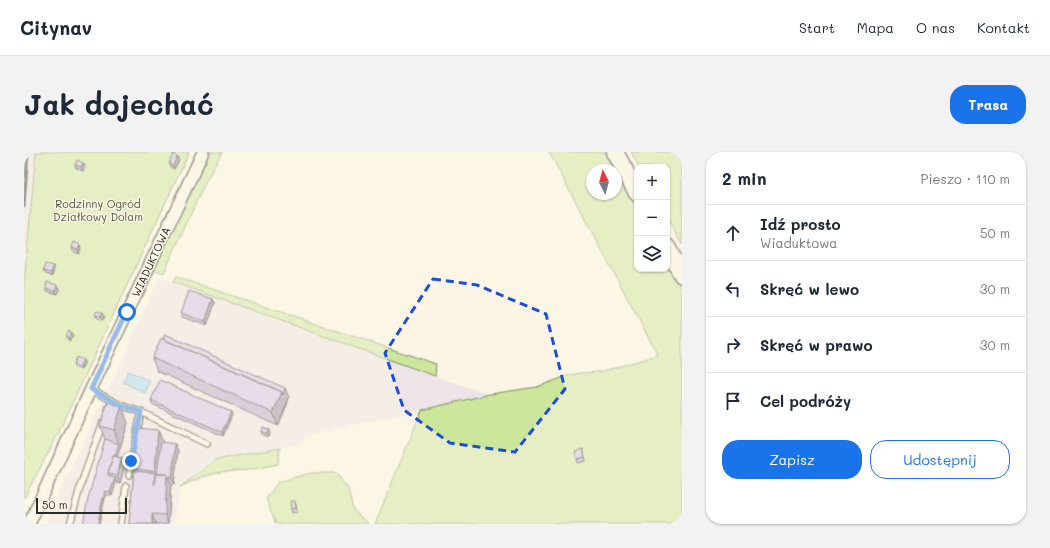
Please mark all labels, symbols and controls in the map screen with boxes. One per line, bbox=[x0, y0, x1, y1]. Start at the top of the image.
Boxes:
text: Citynav bbox=[20, 15, 92, 40]
text: Start bbox=[799, 18, 835, 37]
text: Mapa bbox=[857, 18, 894, 37]
text: O nas bbox=[916, 18, 955, 37]
text: Kontakt bbox=[977, 18, 1030, 37]
button: Trasa bbox=[950, 85, 1026, 124]
text: Jak dojechać bbox=[24, 86, 214, 122]
north arrow bbox=[586, 164, 622, 200]
map controls bbox=[634, 164, 670, 272]
button: + bbox=[634, 164, 670, 200]
text: 2 min bbox=[722, 167, 767, 189]
text: Pieszo · 110 m bbox=[921, 170, 1010, 187]
park label: Rodzinny Ogród Działkowy Dolam bbox=[53, 196, 143, 224]
button: − bbox=[634, 200, 670, 236]
text: Idź prosto bbox=[760, 214, 841, 234]
icon: ahead bbox=[722, 222, 744, 244]
street label: WIADUKTOWA bbox=[128, 224, 173, 299]
text: 50 m bbox=[980, 224, 1010, 241]
text: Wiaduktowa bbox=[760, 234, 837, 251]
button: layers bbox=[634, 236, 670, 272]
icon: left bbox=[722, 278, 744, 300]
text: Skręć w lewo bbox=[760, 279, 859, 299]
text: 30 m bbox=[980, 280, 1010, 297]
route start bbox=[118, 303, 136, 321]
icon: right bbox=[722, 334, 744, 356]
text: Skręć w prawo bbox=[760, 335, 873, 355]
text: 30 m bbox=[980, 336, 1010, 353]
icon: arrive bbox=[722, 390, 744, 412]
text: Cel podróży bbox=[760, 391, 851, 411]
button: Zapisz bbox=[722, 440, 862, 479]
button: Udostępnij bbox=[870, 440, 1010, 479]
route end bbox=[122, 452, 140, 470]
scale bar bbox=[36, 496, 127, 515]
text: 50 m bbox=[42, 497, 68, 512]

